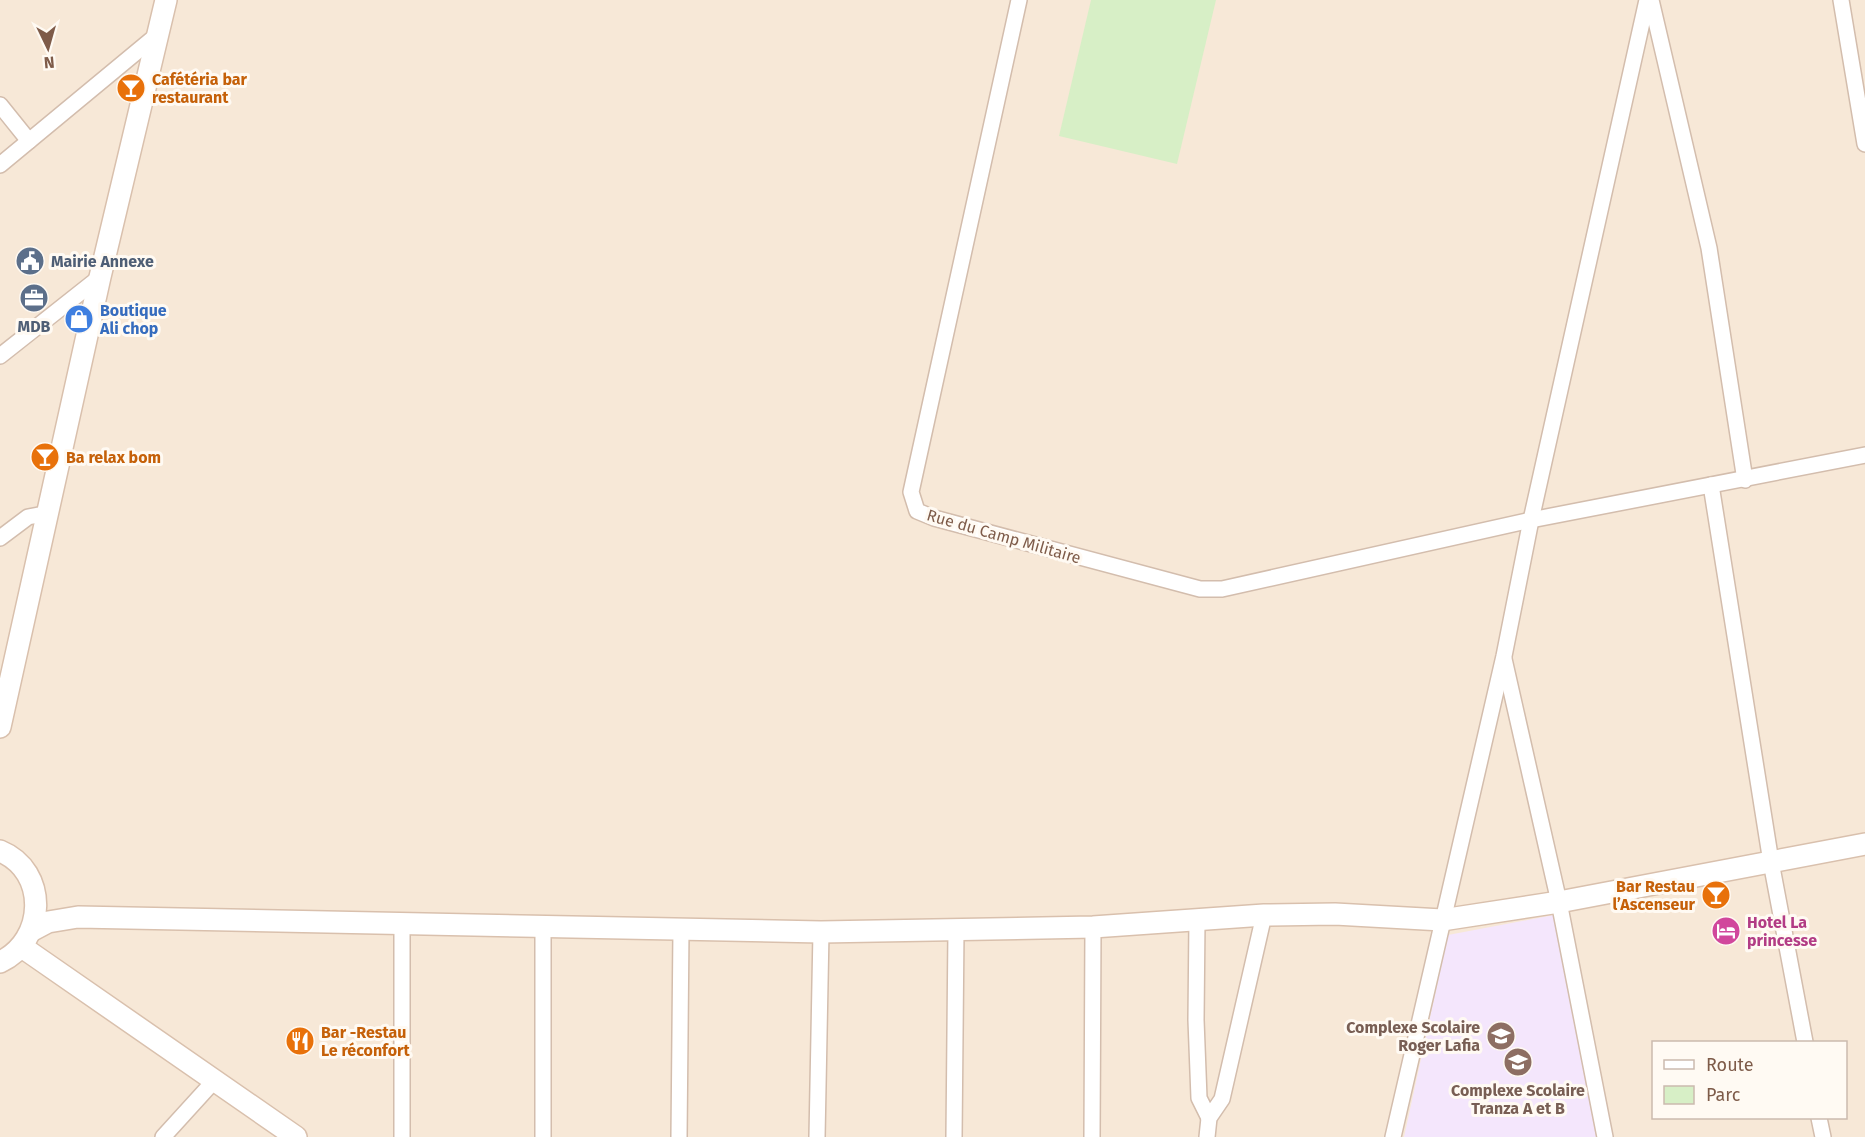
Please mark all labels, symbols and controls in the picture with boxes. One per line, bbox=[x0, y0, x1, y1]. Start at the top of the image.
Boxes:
north arrow bbox=[18, 18, 78, 78]
text: N bbox=[43, 53, 55, 72]
place label: Cafétéria bar restaurant bbox=[152, 70, 248, 107]
bar icon: Cafétéria bar restaurant bbox=[115, 72, 147, 104]
public building icon: Mairie Annexe bbox=[14, 245, 46, 277]
place label: Mairie Annexe bbox=[51, 252, 154, 271]
office icon: MDB bbox=[18, 282, 50, 314]
place label: Boutique Ali chop bbox=[99, 301, 167, 338]
shop icon: Boutique Ali chop bbox=[63, 303, 95, 335]
place label: MDB bbox=[18, 317, 51, 336]
bar icon: Ba relax bom bbox=[29, 441, 61, 473]
place label: Ba relax bom bbox=[66, 448, 161, 467]
street label: Rue du Camp Militaire bbox=[925, 505, 1083, 568]
place label: Bar Restau l’Ascenseur bbox=[1612, 877, 1696, 914]
bar icon: Bar Restau l’Ascenseur bbox=[1700, 879, 1732, 911]
place label: Hotel La princesse bbox=[1747, 913, 1817, 950]
hotel icon: Hotel La princesse bbox=[1710, 915, 1742, 947]
place label: Complexe Scolaire Roger Lafia bbox=[1346, 1018, 1480, 1055]
school or university icon: Complexe Scolaire Roger Lafia bbox=[1485, 1020, 1517, 1052]
place label: Bar -Restau Le réconfort bbox=[321, 1023, 410, 1060]
restaurant icon: Bar -Restau Le réconfort bbox=[284, 1025, 316, 1057]
legend bbox=[1652, 1041, 1847, 1119]
school or university icon: Complexe Scolaire Tranza A et B bbox=[1502, 1046, 1534, 1078]
text: Route bbox=[1706, 1054, 1754, 1076]
place label: Complexe Scolaire Tranza A et B bbox=[1451, 1081, 1585, 1118]
text: Parc bbox=[1706, 1084, 1741, 1106]

